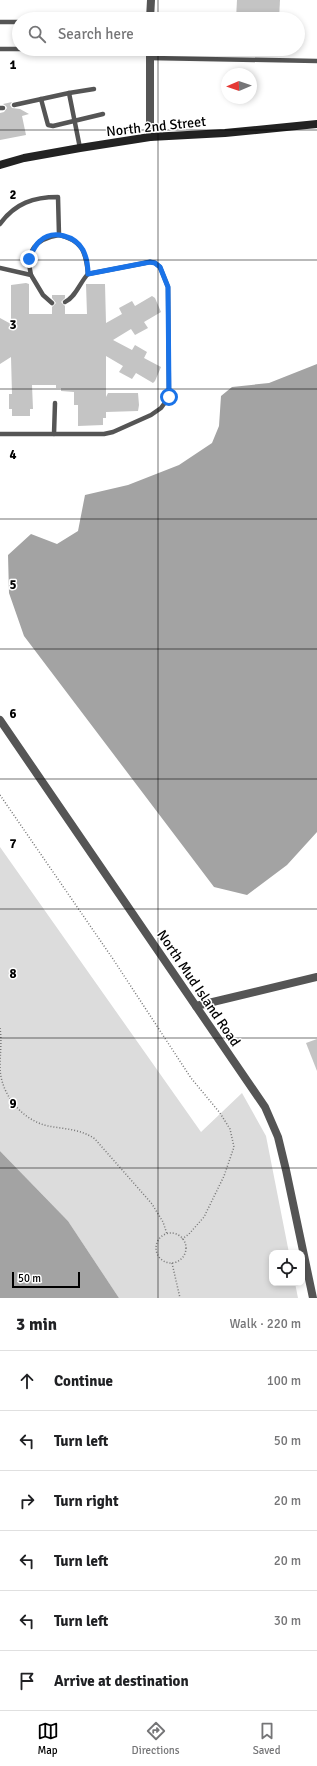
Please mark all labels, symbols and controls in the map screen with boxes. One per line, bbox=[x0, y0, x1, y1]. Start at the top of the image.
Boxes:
search box bbox=[12, 12, 305, 56]
icon: search bbox=[26, 23, 48, 45]
text: Search here bbox=[58, 25, 134, 43]
text: 1 bbox=[9, 57, 17, 73]
north arrow bbox=[221, 68, 257, 104]
street label: North 2nd Street bbox=[105, 113, 207, 140]
text: 2 bbox=[9, 187, 17, 203]
route end bbox=[20, 250, 38, 268]
text: 3 bbox=[9, 317, 17, 333]
route start bbox=[160, 388, 178, 406]
text: 4 bbox=[9, 447, 17, 463]
text: 5 bbox=[9, 577, 17, 593]
text: 6 bbox=[9, 706, 17, 722]
text: 7 bbox=[9, 836, 17, 852]
street label: North Mud Island Road bbox=[153, 927, 244, 1050]
text: 8 bbox=[9, 966, 17, 982]
text: 9 bbox=[9, 1096, 17, 1112]
map controls bbox=[269, 1250, 305, 1286]
button: locate bbox=[269, 1250, 305, 1286]
scale bar bbox=[12, 1270, 80, 1289]
text: 50 m bbox=[18, 1272, 41, 1285]
text: 3 min bbox=[16, 1314, 57, 1335]
text: Walk · 220 m bbox=[230, 1316, 301, 1332]
icon: ahead bbox=[16, 1370, 38, 1392]
text: Continue bbox=[54, 1372, 113, 1390]
text: 100 m bbox=[267, 1373, 301, 1389]
icon: left bbox=[16, 1430, 38, 1452]
text: Turn left bbox=[54, 1432, 108, 1450]
text: 50 m bbox=[274, 1433, 301, 1449]
icon: right bbox=[16, 1490, 38, 1512]
text: Turn right bbox=[54, 1492, 119, 1510]
text: 20 m bbox=[274, 1493, 301, 1509]
icon: left bbox=[16, 1550, 38, 1572]
text: Turn left bbox=[54, 1552, 108, 1570]
text: 20 m bbox=[274, 1553, 301, 1569]
icon: left bbox=[16, 1610, 38, 1632]
text: Turn left bbox=[54, 1612, 108, 1630]
text: 30 m bbox=[274, 1613, 301, 1629]
icon: arrive bbox=[16, 1670, 38, 1692]
text: Arrive at destination bbox=[54, 1672, 189, 1690]
tab: Map bbox=[37, 1720, 59, 1757]
tab: Directions bbox=[132, 1720, 180, 1757]
tab: Saved bbox=[253, 1720, 280, 1757]

